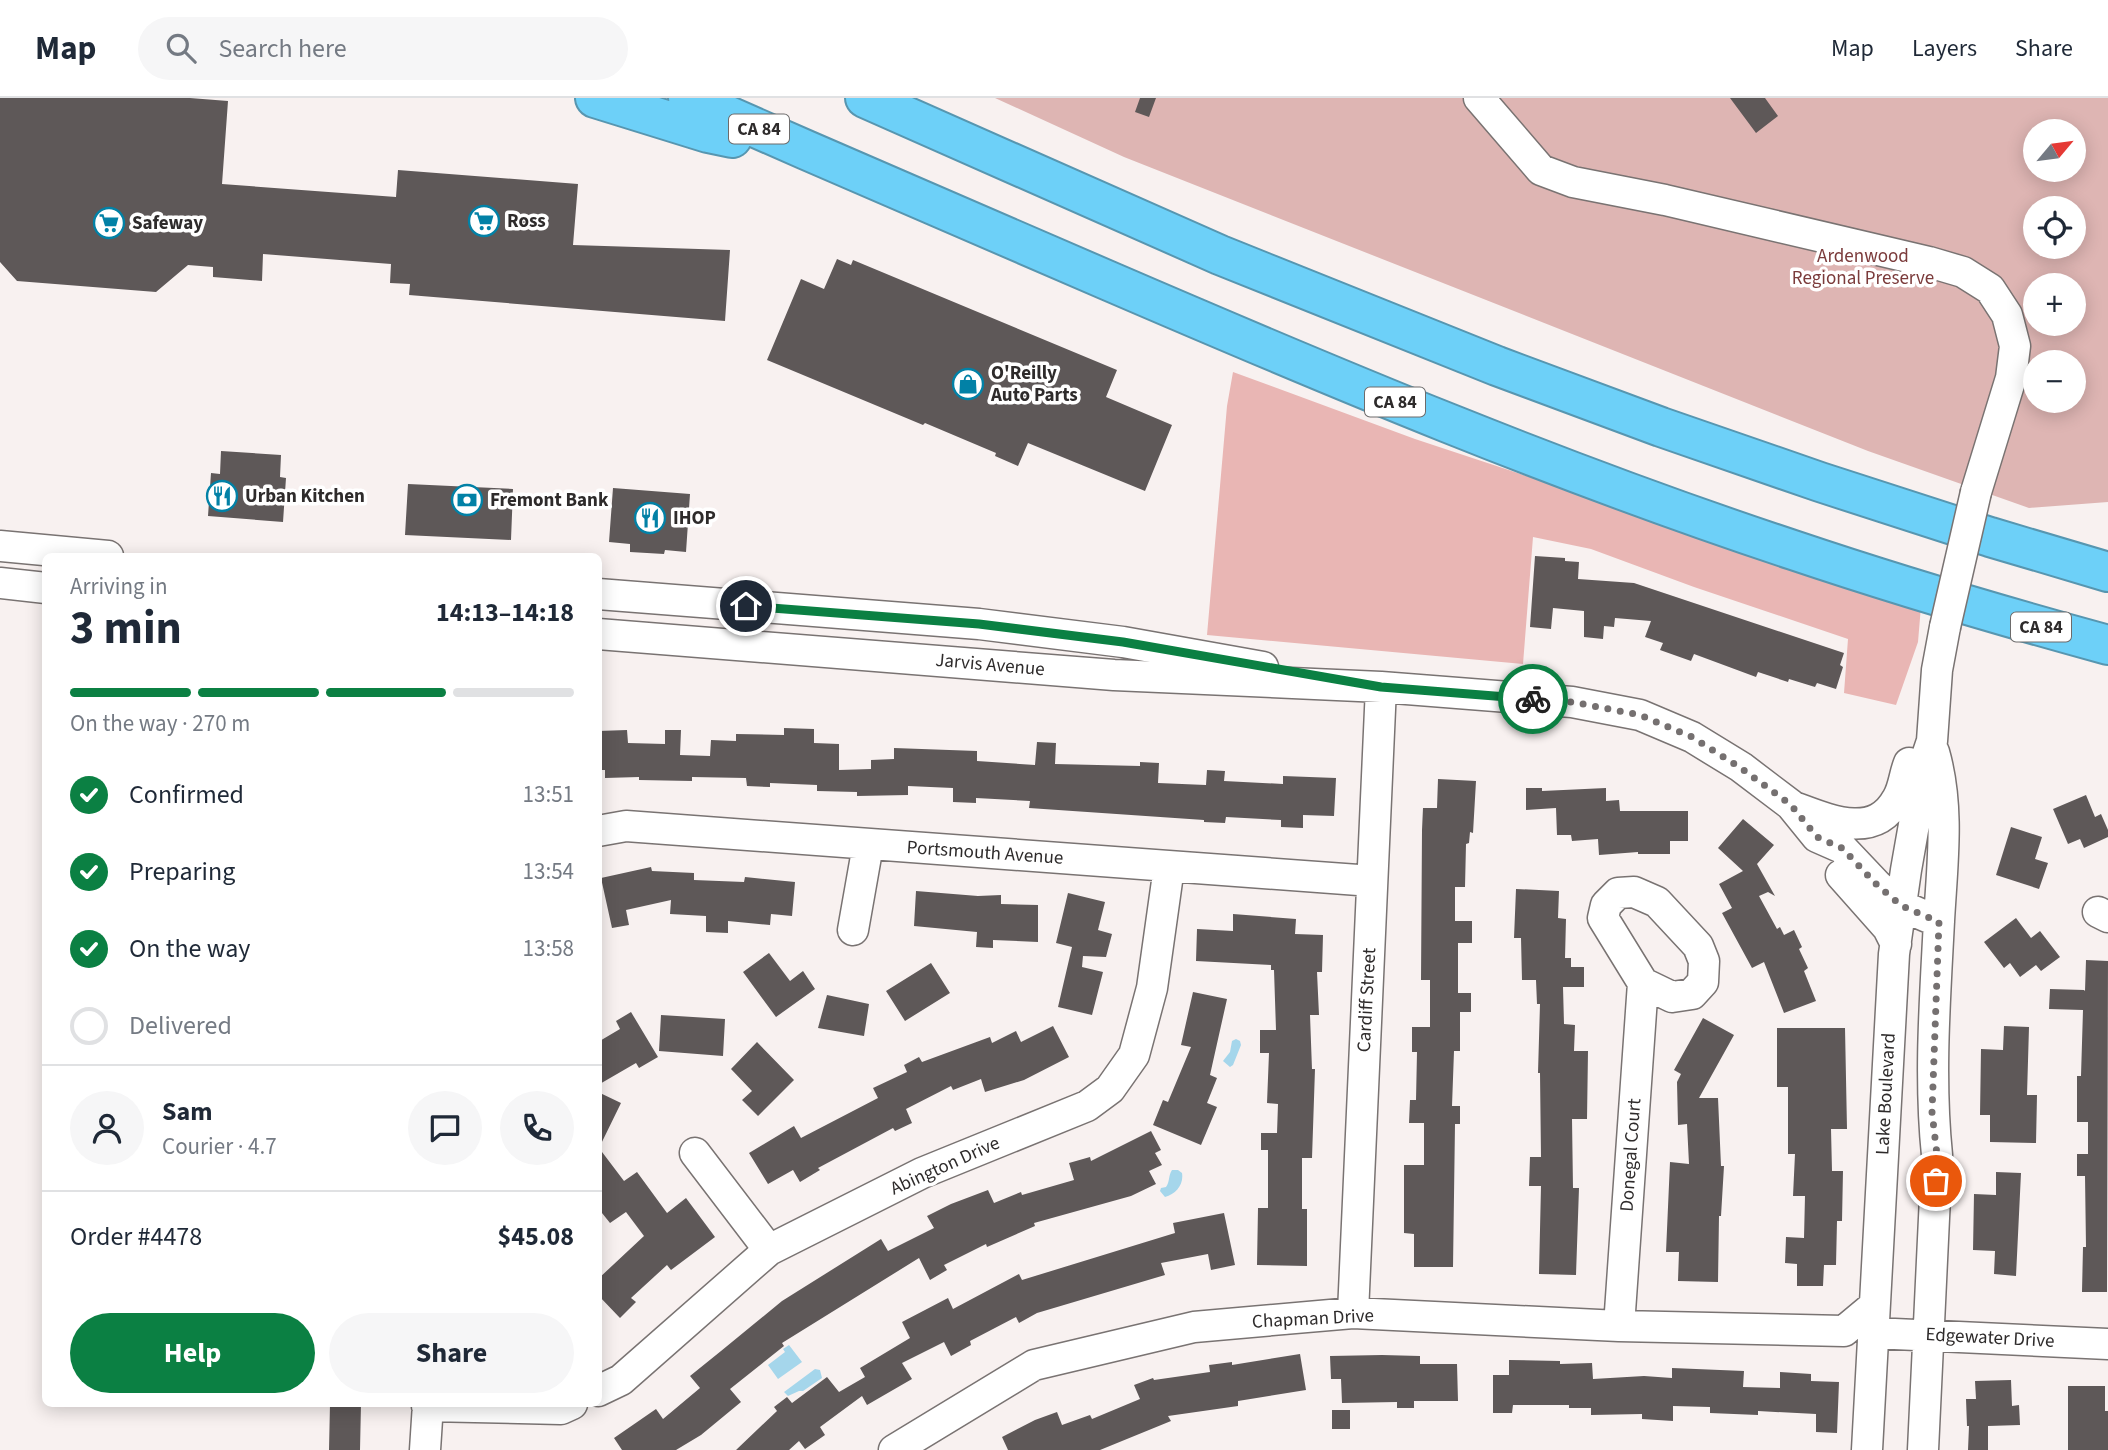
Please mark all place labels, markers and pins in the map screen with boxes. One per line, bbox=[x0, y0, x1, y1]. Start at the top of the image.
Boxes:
supermarket icon: Ross bbox=[467, 204, 501, 238]
supermarket icon: Safeway bbox=[92, 206, 126, 240]
place label: Ross bbox=[507, 208, 546, 235]
place label: Safeway bbox=[132, 210, 203, 237]
place label: O'Reilly Auto Parts bbox=[990, 360, 1078, 409]
shop icon: O'Reilly Auto Parts bbox=[951, 367, 985, 401]
restaurant icon: Urban Kitchen bbox=[205, 479, 239, 513]
place label: Urban Kitchen bbox=[245, 483, 365, 510]
bank icon: Fremont Bank bbox=[450, 483, 484, 517]
place label: Fremont Bank bbox=[490, 487, 609, 514]
restaurant icon: IHOP bbox=[633, 501, 667, 535]
place label: IHOP bbox=[673, 505, 716, 532]
pin bbox=[716, 576, 776, 636]
pin bbox=[1906, 1151, 1966, 1211]

